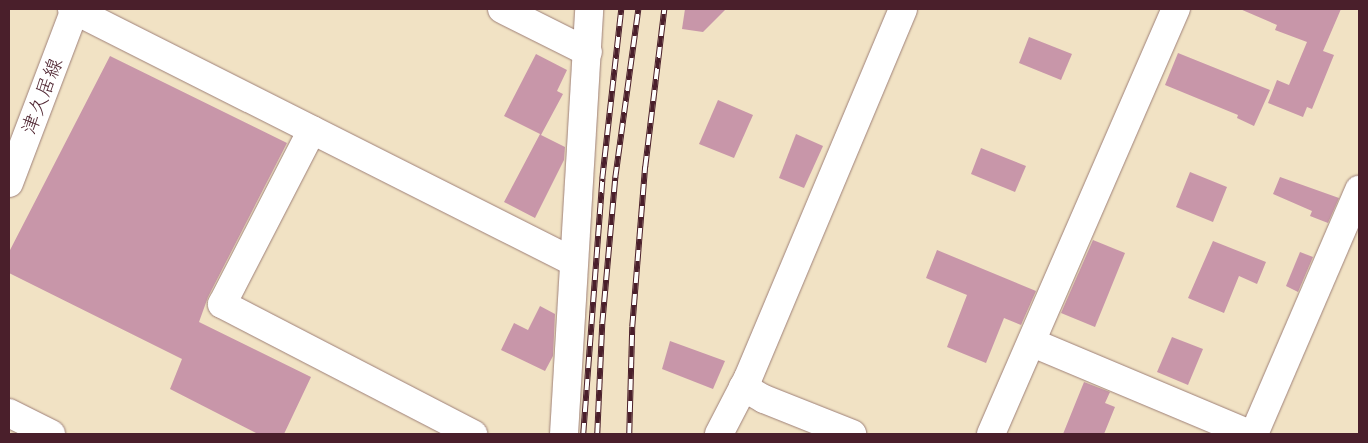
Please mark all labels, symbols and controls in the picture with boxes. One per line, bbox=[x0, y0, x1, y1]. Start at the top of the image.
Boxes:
street label: 津久居線 bbox=[16, 54, 68, 138]

